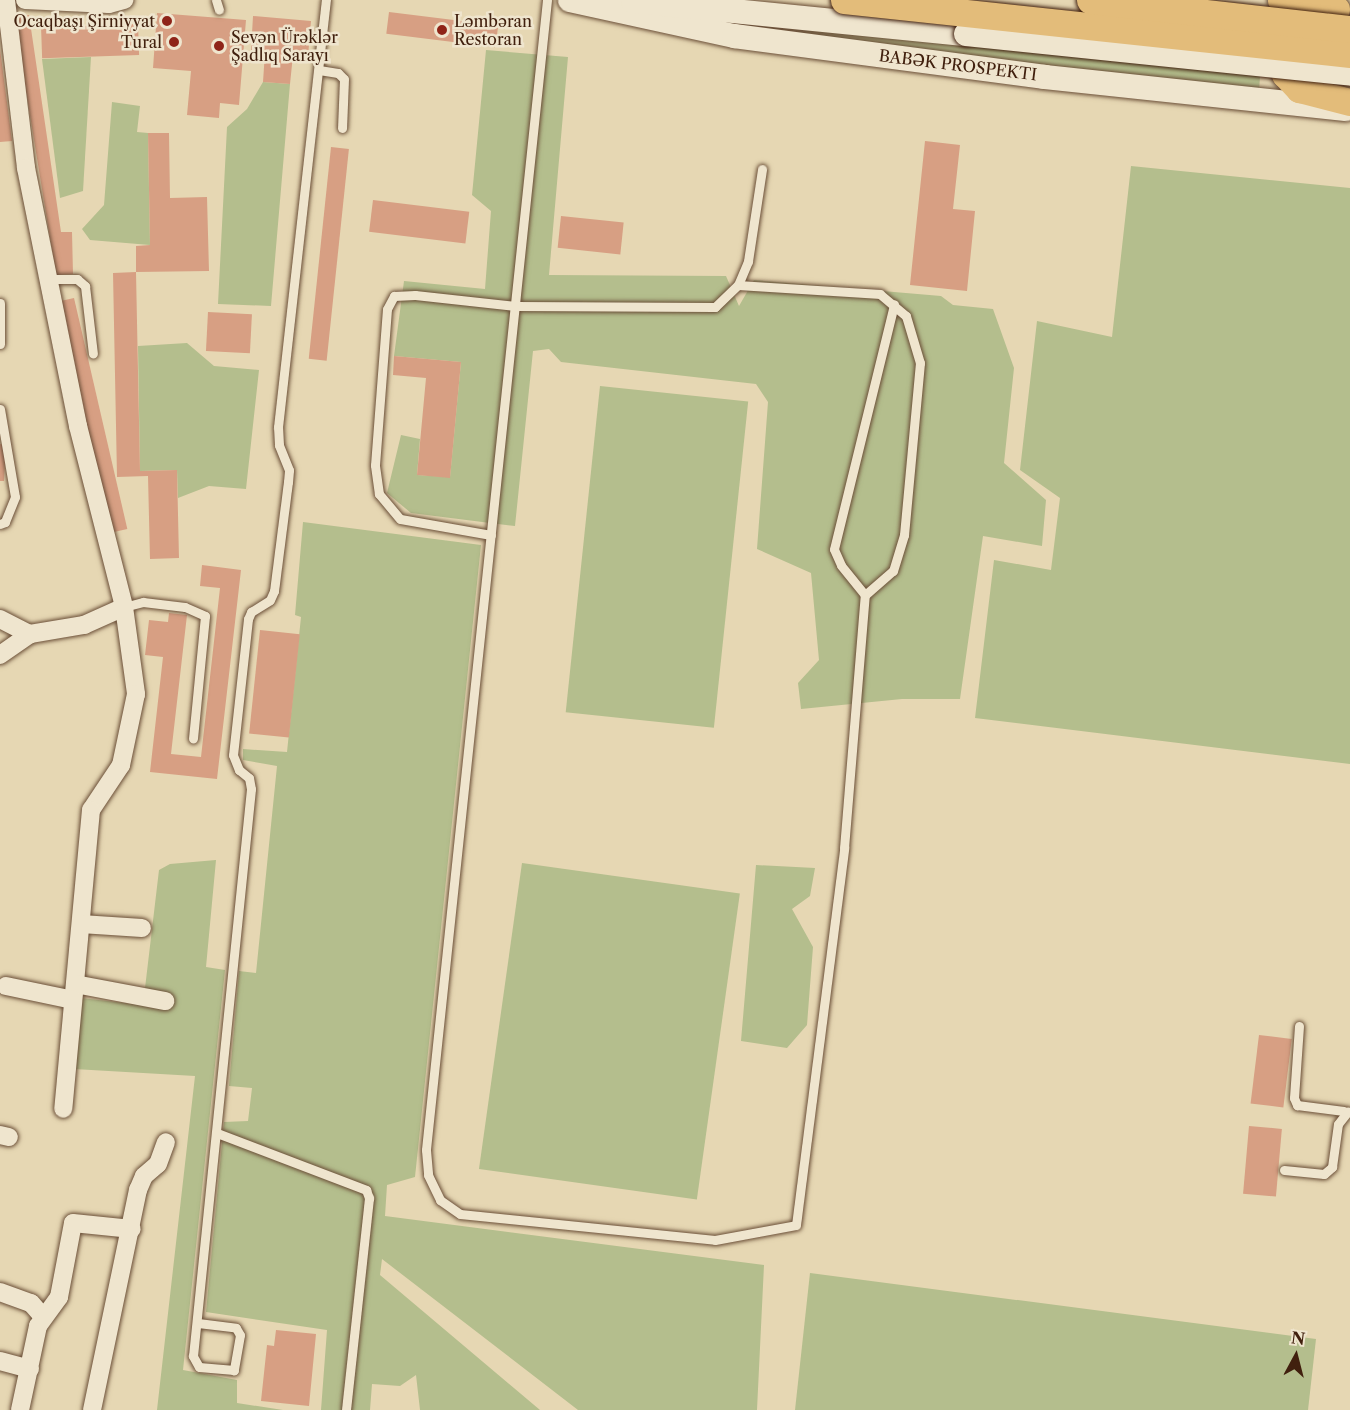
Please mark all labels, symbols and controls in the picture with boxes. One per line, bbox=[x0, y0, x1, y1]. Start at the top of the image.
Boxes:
place label: Ocaqbaşı Şirniyyat bbox=[14, 11, 155, 31]
place label: Ləmbəran Restoran bbox=[454, 11, 532, 49]
marker: Ocaqbaşı Şirniyyat bbox=[160, 14, 174, 28]
marker: Ləmbəran Restoran bbox=[435, 23, 449, 37]
place label: Sevən Ürəklər Şadlıq Sarayı bbox=[231, 27, 338, 65]
place label: Tural bbox=[121, 32, 162, 52]
marker: Tural bbox=[167, 35, 181, 49]
marker: Sevən Ürəklər Şadlıq Sarayı bbox=[212, 39, 226, 53]
street label: BABƏK PROSPEKTI bbox=[878, 46, 1038, 84]
north arrow bbox=[1266, 1326, 1326, 1386]
text: N bbox=[1290, 1327, 1306, 1349]

